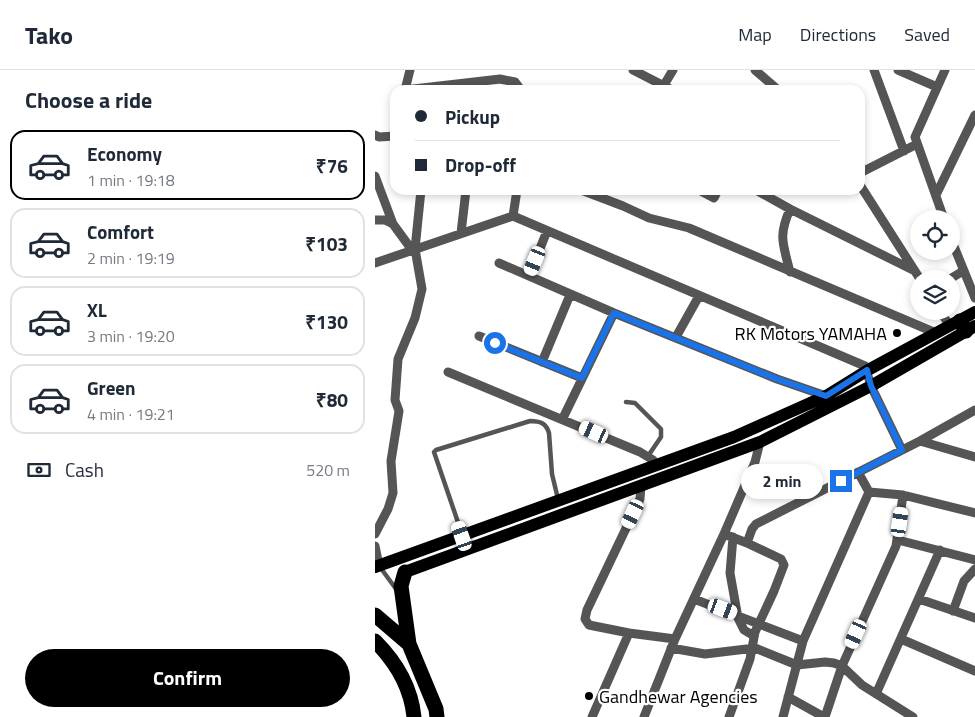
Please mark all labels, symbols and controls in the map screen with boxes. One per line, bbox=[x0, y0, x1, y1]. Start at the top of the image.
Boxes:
text: Tako bbox=[25, 17, 73, 53]
text: Map bbox=[738, 21, 772, 48]
text: Directions bbox=[800, 21, 876, 48]
text: Saved bbox=[904, 21, 950, 48]
text: Choose a ride bbox=[25, 83, 152, 117]
text: Pickup bbox=[445, 102, 500, 131]
text: Economy bbox=[87, 139, 162, 168]
icon: car bbox=[27, 143, 72, 188]
text: Drop-off bbox=[445, 150, 516, 179]
text: ₹76 bbox=[316, 151, 348, 180]
text: 1 min · 19:18 bbox=[87, 168, 175, 192]
map controls bbox=[910, 210, 960, 320]
button: locate bbox=[910, 210, 960, 260]
text: Comfort bbox=[87, 217, 154, 246]
icon: car bbox=[27, 221, 72, 266]
text: ₹103 bbox=[305, 229, 348, 258]
car bbox=[522, 244, 547, 278]
text: 2 min · 19:19 bbox=[87, 246, 175, 270]
button: layers bbox=[910, 270, 960, 320]
text: XL bbox=[87, 295, 107, 324]
icon: car bbox=[27, 299, 72, 344]
text: ₹130 bbox=[305, 307, 348, 336]
place label: RK Motors YAMAHA bbox=[735, 320, 887, 347]
text: 3 min · 19:20 bbox=[87, 324, 175, 348]
marker: RK Motors YAMAHA bbox=[891, 327, 903, 339]
route start bbox=[484, 332, 506, 354]
text: Green bbox=[87, 373, 136, 402]
icon: car bbox=[27, 377, 72, 422]
text: ₹80 bbox=[316, 385, 348, 414]
text: 4 min · 19:21 bbox=[87, 402, 175, 426]
car bbox=[577, 419, 610, 445]
text: Cash bbox=[65, 455, 104, 484]
icon: cash bbox=[25, 456, 53, 484]
text: 520 m bbox=[306, 458, 350, 482]
callout: 2 min bbox=[741, 464, 823, 498]
text: 2 min bbox=[763, 469, 801, 493]
route end bbox=[830, 470, 852, 492]
car bbox=[619, 497, 646, 531]
car bbox=[890, 506, 909, 538]
car bbox=[450, 519, 473, 553]
car bbox=[706, 597, 739, 621]
car bbox=[843, 617, 868, 651]
button: Confirm bbox=[25, 649, 350, 707]
place label: Gandhewar Agencies bbox=[599, 683, 758, 710]
marker: Gandhewar Agencies bbox=[583, 690, 595, 702]

